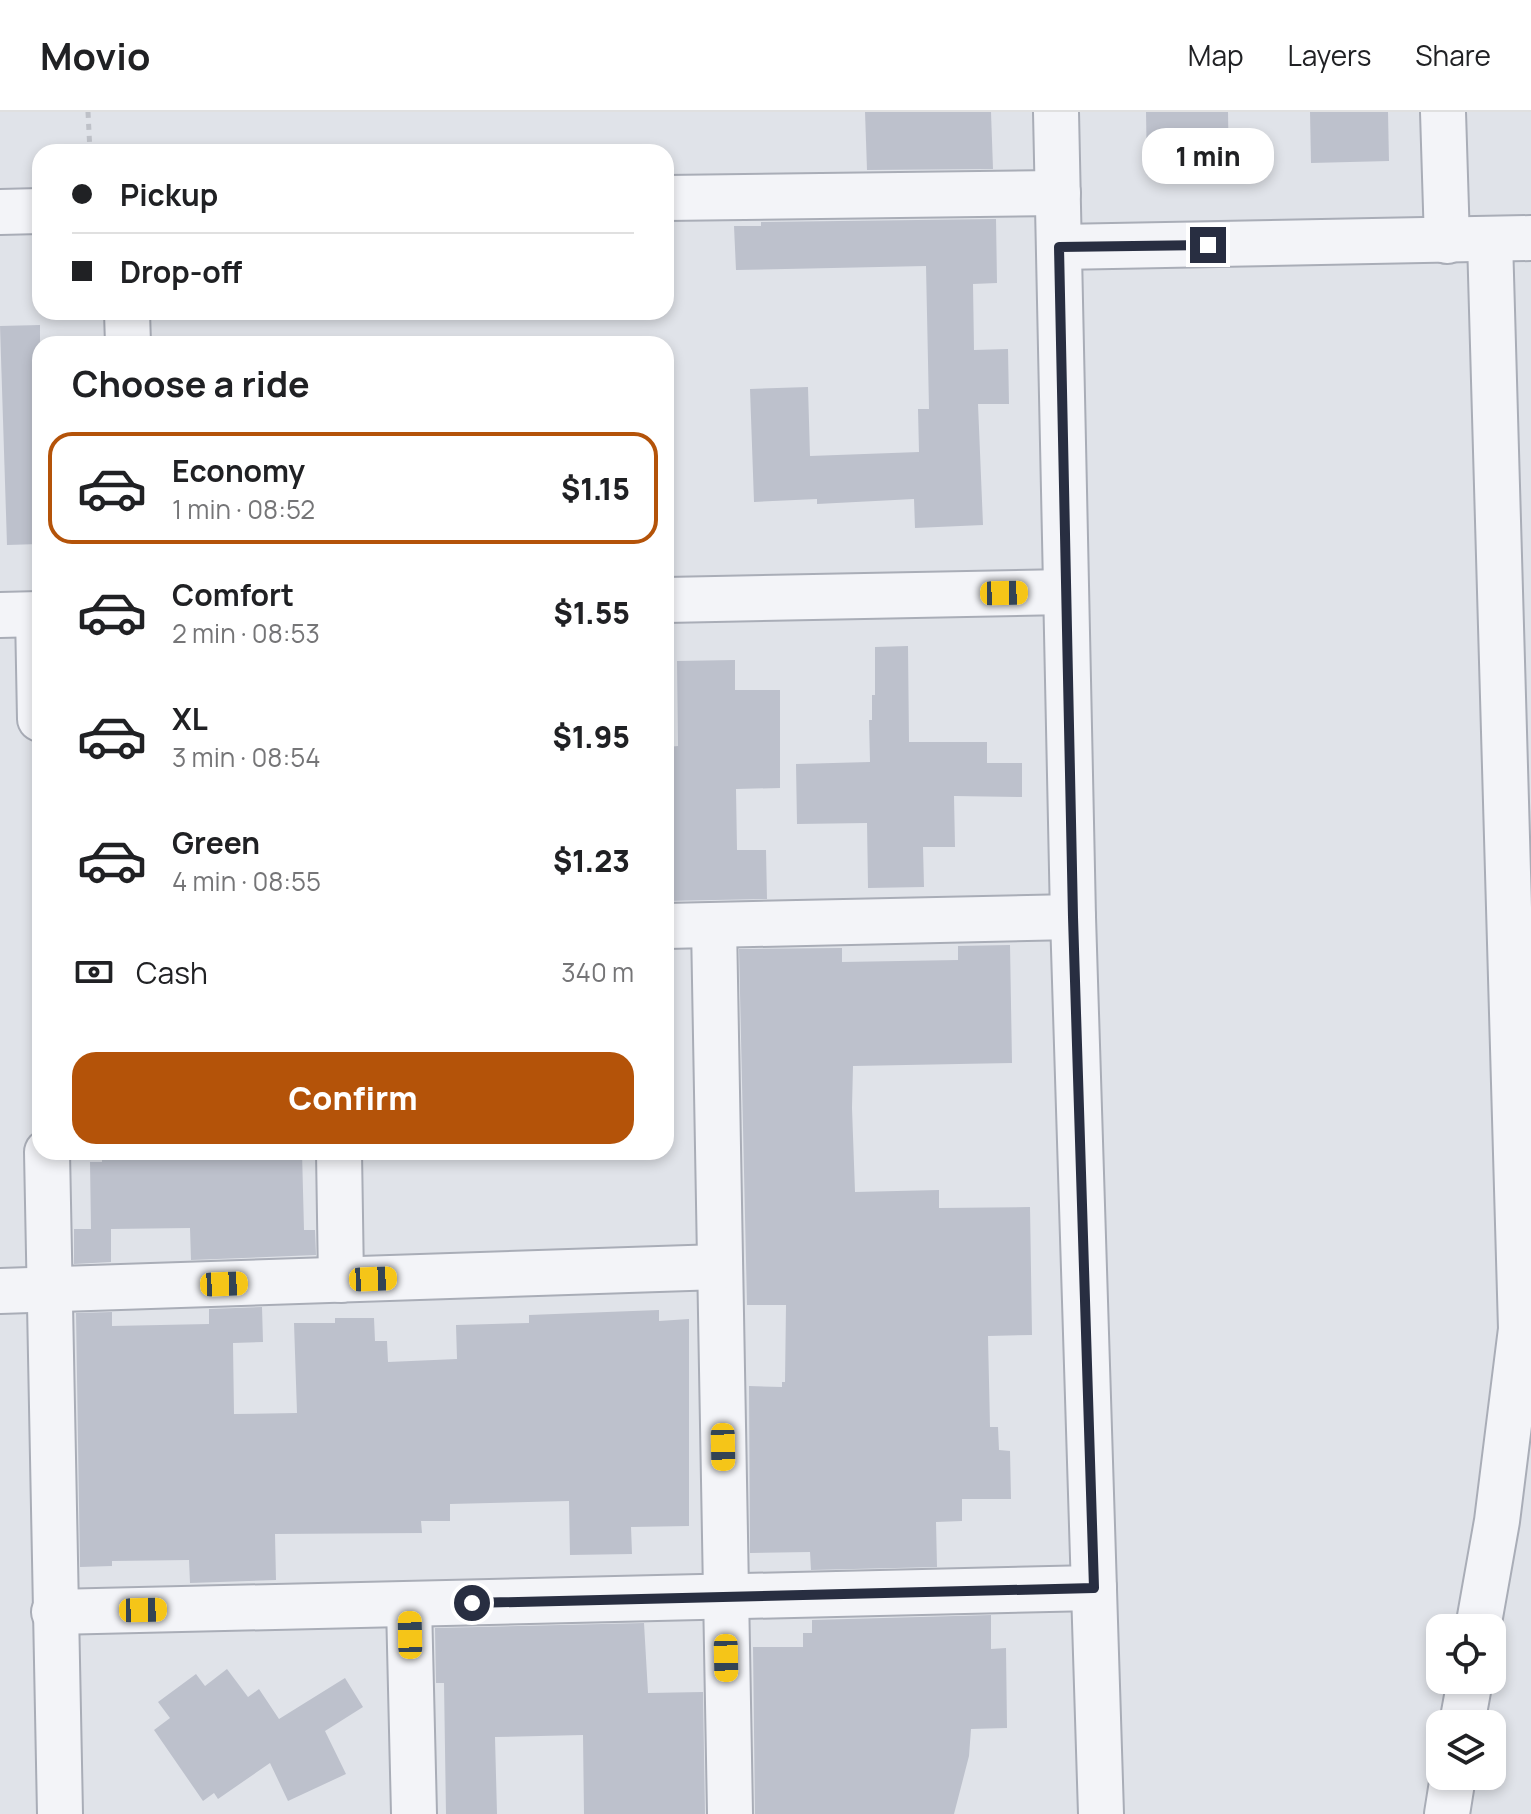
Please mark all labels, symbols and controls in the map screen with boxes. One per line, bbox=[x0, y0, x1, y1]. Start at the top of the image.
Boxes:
text: Movio bbox=[40, 29, 150, 81]
text: Map bbox=[1188, 36, 1244, 74]
text: Layers bbox=[1288, 36, 1371, 74]
text: Share bbox=[1415, 36, 1491, 74]
callout: 1 min bbox=[1142, 129, 1274, 185]
text: 1 min bbox=[1175, 138, 1241, 174]
text: Pickup bbox=[120, 174, 218, 215]
route end bbox=[1190, 227, 1226, 263]
text: Drop-off bbox=[120, 251, 242, 292]
text: Choose a ride bbox=[72, 359, 310, 408]
text: Economy bbox=[172, 450, 305, 491]
icon: car bbox=[76, 452, 148, 524]
text: $1.15 bbox=[561, 468, 630, 509]
text: 1 min · 08:52 bbox=[172, 491, 315, 527]
text: Comfort bbox=[172, 574, 294, 615]
icon: car bbox=[76, 576, 148, 648]
car bbox=[980, 581, 1028, 605]
text: $1.55 bbox=[553, 592, 630, 633]
text: 2 min · 08:53 bbox=[172, 615, 320, 651]
text: XL bbox=[172, 698, 208, 739]
icon: car bbox=[76, 700, 148, 772]
text: $1.95 bbox=[552, 716, 630, 757]
text: 3 min · 08:54 bbox=[172, 739, 321, 775]
text: Green bbox=[172, 822, 260, 863]
icon: car bbox=[76, 824, 148, 896]
text: $1.23 bbox=[553, 840, 630, 881]
text: 4 min · 08:55 bbox=[172, 863, 321, 899]
icon: cash bbox=[72, 950, 116, 994]
text: Cash bbox=[136, 952, 208, 993]
text: 340 m bbox=[561, 954, 634, 990]
button: Confirm bbox=[72, 1052, 634, 1144]
car bbox=[349, 1266, 397, 1292]
car bbox=[200, 1271, 248, 1297]
car bbox=[711, 1423, 735, 1471]
route start bbox=[454, 1585, 490, 1621]
car bbox=[119, 1598, 167, 1622]
car bbox=[398, 1611, 422, 1659]
map controls bbox=[1426, 1614, 1506, 1790]
button: locate bbox=[1426, 1614, 1506, 1694]
car bbox=[714, 1634, 738, 1682]
button: layers bbox=[1426, 1710, 1506, 1790]

